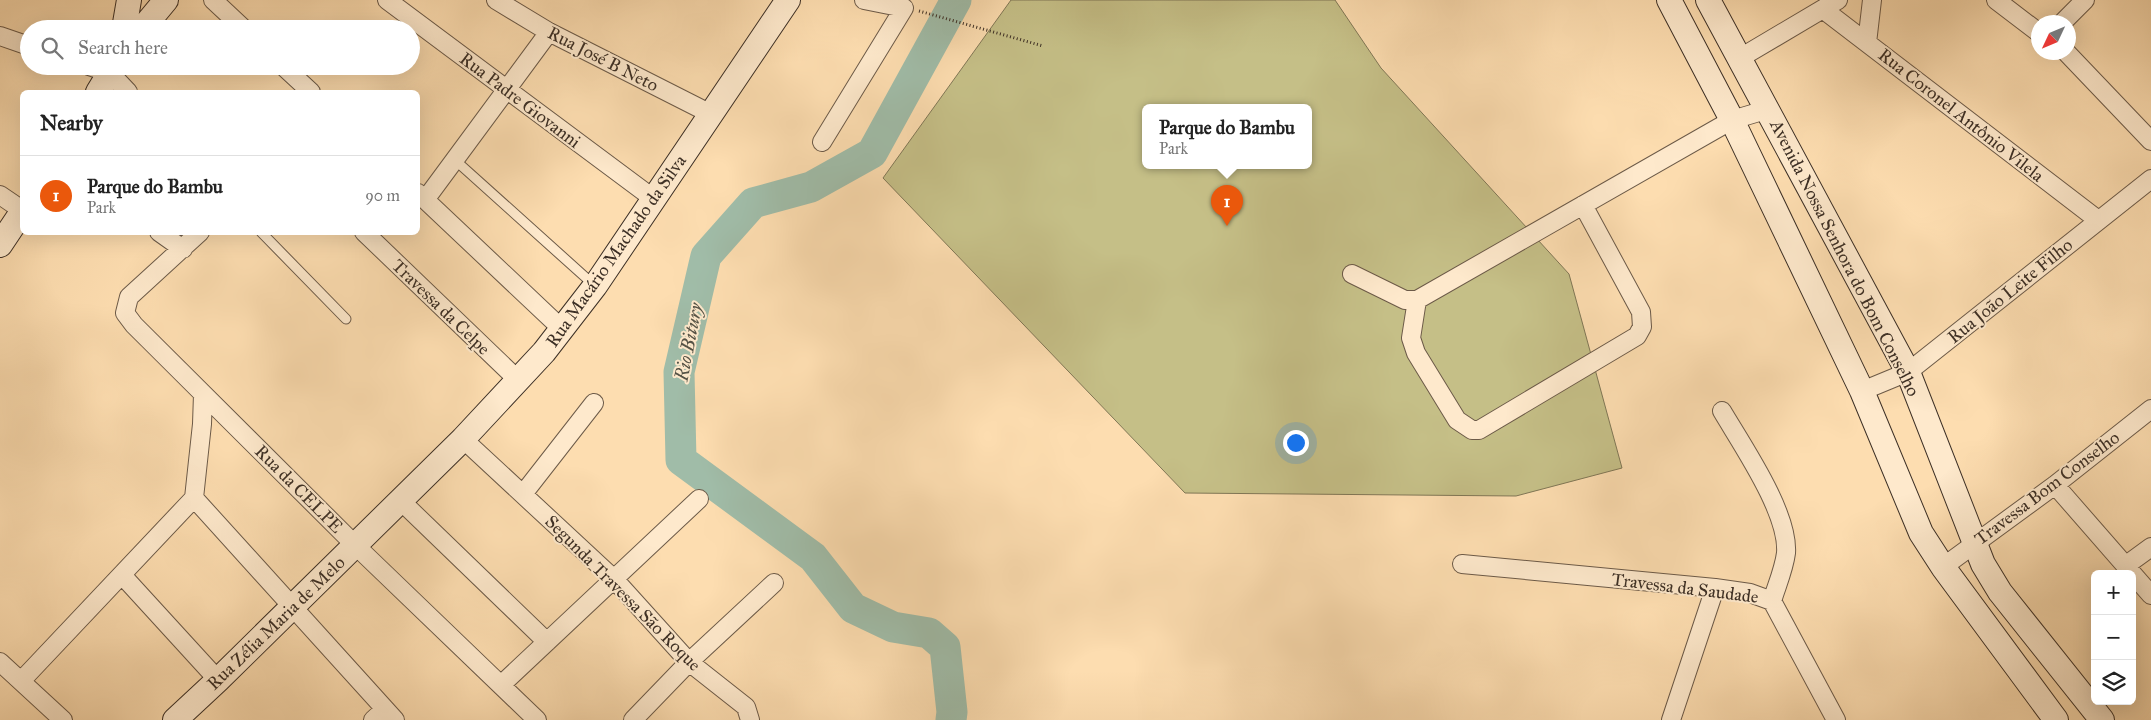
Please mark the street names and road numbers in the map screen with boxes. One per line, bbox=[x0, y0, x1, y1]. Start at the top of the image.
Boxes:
street label: Rua José B Neto bbox=[543, 22, 662, 97]
street label: Rua Coronel Antônio Vilela bbox=[1874, 44, 2049, 187]
street label: Rua Padre Giovanni bbox=[455, 47, 585, 153]
street label: Avenida Nossa Senhora do Bom Conselho bbox=[1765, 115, 1925, 400]
street label: Rua Macário Machado da Silva bbox=[541, 150, 691, 351]
street label: Rua João Leite Filho bbox=[1943, 234, 2078, 349]
street label: Travessa da Celpe bbox=[387, 255, 495, 359]
street label: Travessa Bom Conselho bbox=[1970, 426, 2124, 550]
street label: Rua da CELPE bbox=[250, 440, 348, 538]
street label: Segunda Travessa São Roque bbox=[540, 510, 706, 676]
street label: Rua Zélia Maria de Melo bbox=[202, 551, 350, 695]
street label: Travessa da Saudade bbox=[1610, 568, 1760, 608]

